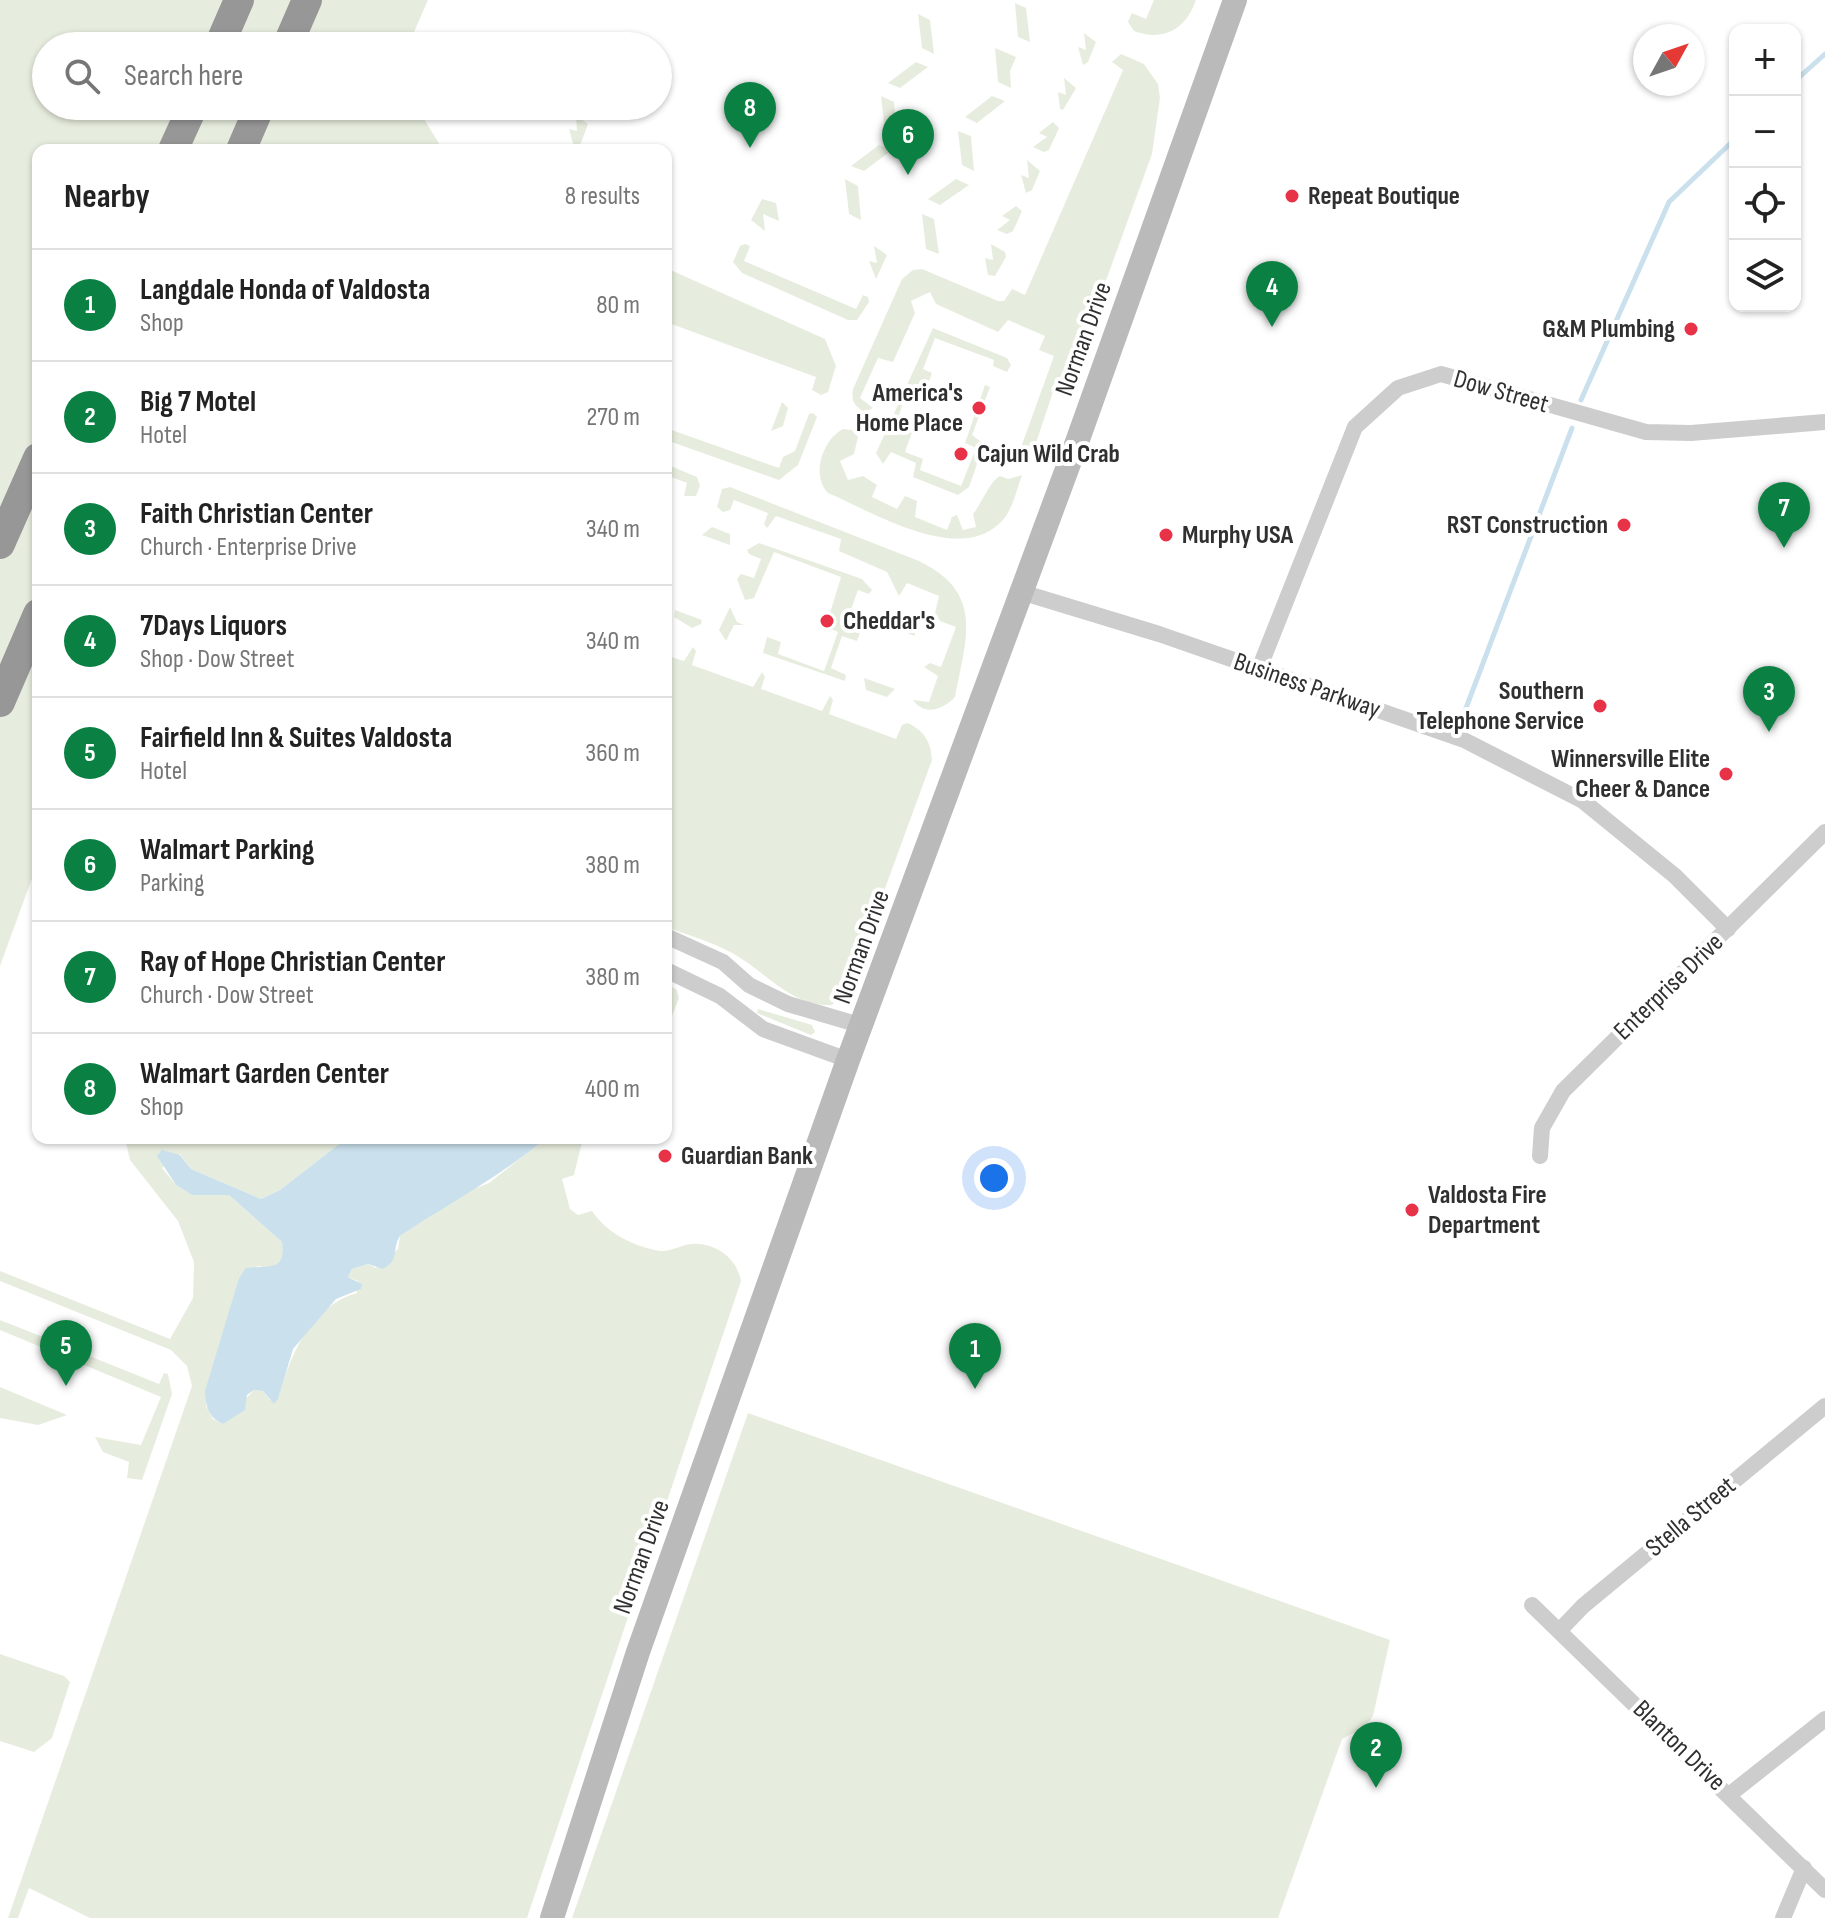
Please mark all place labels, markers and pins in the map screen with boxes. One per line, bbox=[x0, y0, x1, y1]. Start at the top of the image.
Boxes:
pin: 8 bbox=[724, 82, 776, 148]
pin: 6 bbox=[882, 109, 934, 175]
place label: Repeat Boutique bbox=[1308, 181, 1460, 212]
marker: Repeat Boutique bbox=[1283, 187, 1301, 205]
pin: 4 bbox=[1246, 261, 1298, 327]
place label: G&M Plumbing bbox=[1542, 314, 1675, 345]
marker: G&M Plumbing bbox=[1682, 320, 1700, 338]
place label: America's Home Place bbox=[856, 378, 963, 439]
marker: America's Home Place bbox=[970, 399, 988, 417]
place label: Cajun Wild Crab bbox=[977, 439, 1120, 470]
marker: Cajun Wild Crab bbox=[952, 445, 970, 463]
pin: 7 bbox=[1758, 482, 1810, 548]
place label: RST Construction bbox=[1447, 510, 1608, 541]
marker: RST Construction bbox=[1615, 516, 1633, 534]
place label: Murphy USA bbox=[1182, 520, 1294, 551]
marker: Murphy USA bbox=[1157, 526, 1175, 544]
place label: Cheddar's bbox=[843, 606, 935, 637]
marker: Cheddar's bbox=[818, 612, 836, 630]
pin: 3 bbox=[1743, 666, 1795, 732]
place label: Southern Telephone Service bbox=[1417, 676, 1584, 737]
marker: Southern Telephone Service bbox=[1591, 697, 1609, 715]
place label: Winnersville Elite Cheer & Dance bbox=[1551, 744, 1710, 805]
marker: Winnersville Elite Cheer & Dance bbox=[1717, 765, 1735, 783]
place label: Guardian Bank bbox=[681, 1141, 813, 1172]
marker: Guardian Bank bbox=[656, 1147, 674, 1165]
place label: Valdosta Fire Department bbox=[1428, 1180, 1547, 1241]
marker: Valdosta Fire Department bbox=[1403, 1201, 1421, 1219]
pin: 5 bbox=[40, 1320, 92, 1386]
pin: 1 bbox=[949, 1323, 1001, 1389]
pin: 2 bbox=[1350, 1722, 1402, 1788]

